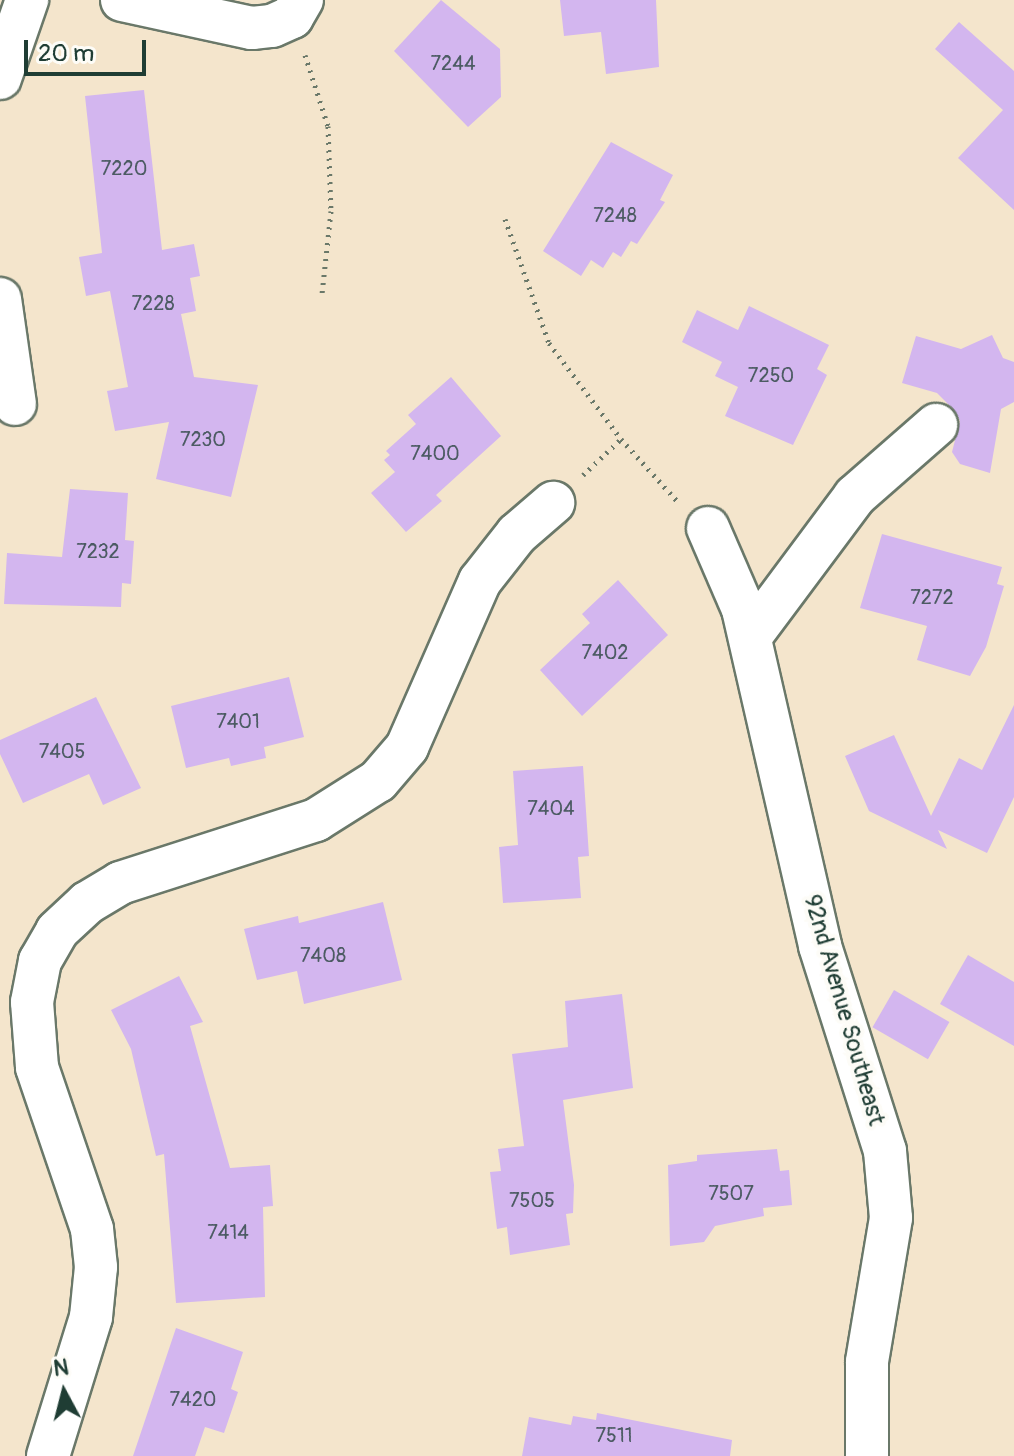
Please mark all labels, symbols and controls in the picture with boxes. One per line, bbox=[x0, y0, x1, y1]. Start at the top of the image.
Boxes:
scale bar bbox=[28, 24, 150, 74]
text: 20 m bbox=[38, 39, 94, 68]
house number: 7244 bbox=[431, 51, 475, 75]
house number: 7220 bbox=[101, 156, 147, 180]
house number: 7248 bbox=[593, 203, 637, 227]
house number: 7228 bbox=[131, 291, 175, 315]
house number: 7250 bbox=[748, 363, 794, 387]
house number: 7230 bbox=[180, 427, 226, 451]
house number: 7400 bbox=[410, 441, 460, 465]
house number: 7232 bbox=[76, 539, 120, 563]
house number: 7272 bbox=[910, 585, 954, 609]
house number: 7402 bbox=[581, 640, 629, 664]
house number: 7401 bbox=[216, 709, 260, 733]
house number: 7405 bbox=[39, 739, 85, 763]
house number: 7404 bbox=[527, 796, 575, 820]
street label: 92nd Avenue Southeast bbox=[797, 891, 891, 1129]
house number: 7408 bbox=[300, 943, 346, 967]
house number: 7507 bbox=[708, 1181, 754, 1205]
house number: 7505 bbox=[509, 1188, 555, 1212]
house number: 7414 bbox=[207, 1220, 249, 1244]
north arrow bbox=[24, 1352, 104, 1432]
text: N bbox=[52, 1353, 70, 1383]
house number: 7420 bbox=[169, 1387, 217, 1411]
house number: 7511 bbox=[595, 1423, 633, 1447]

